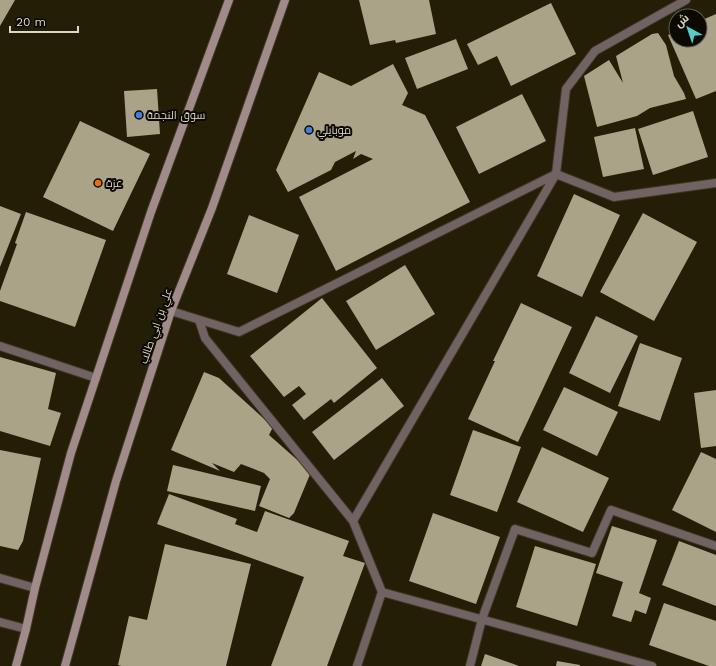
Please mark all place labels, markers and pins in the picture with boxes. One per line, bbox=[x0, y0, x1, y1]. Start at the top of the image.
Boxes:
place label: سوق النجمة bbox=[147, 109, 205, 122]
marker: سوق النجمة bbox=[134, 110, 144, 120]
place label: موبايلي bbox=[317, 124, 351, 139]
marker: موبايلي bbox=[304, 125, 314, 135]
place label: عزة bbox=[106, 177, 122, 190]
marker: عزة bbox=[93, 178, 103, 188]

